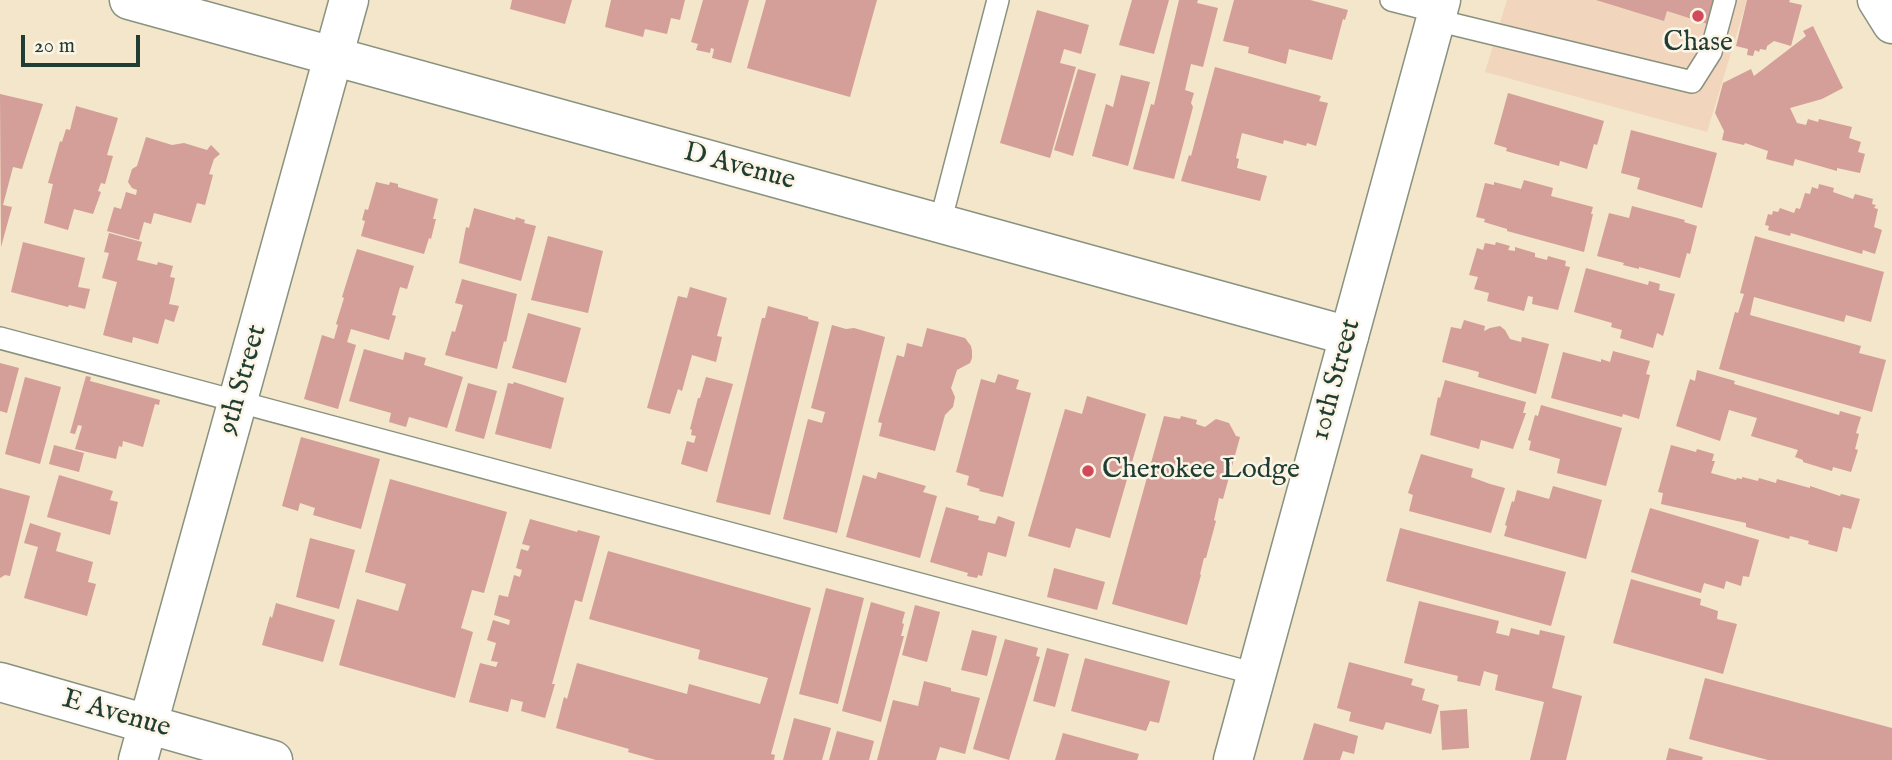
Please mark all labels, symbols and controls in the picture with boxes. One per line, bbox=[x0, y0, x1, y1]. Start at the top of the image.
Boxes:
marker: Chase bbox=[1690, 8, 1706, 24]
scale bar bbox=[24, 21, 144, 65]
place label: Chase bbox=[1663, 27, 1733, 61]
text: 20 m bbox=[34, 33, 75, 60]
street label: D Avenue bbox=[680, 137, 798, 199]
street label: 10th Street bbox=[1305, 316, 1369, 444]
street label: 9th Street bbox=[212, 321, 276, 439]
place label: Cherokee Lodge bbox=[1102, 454, 1300, 488]
marker: Cherokee Lodge bbox=[1080, 463, 1096, 479]
street label: E Avenue bbox=[58, 684, 174, 746]

